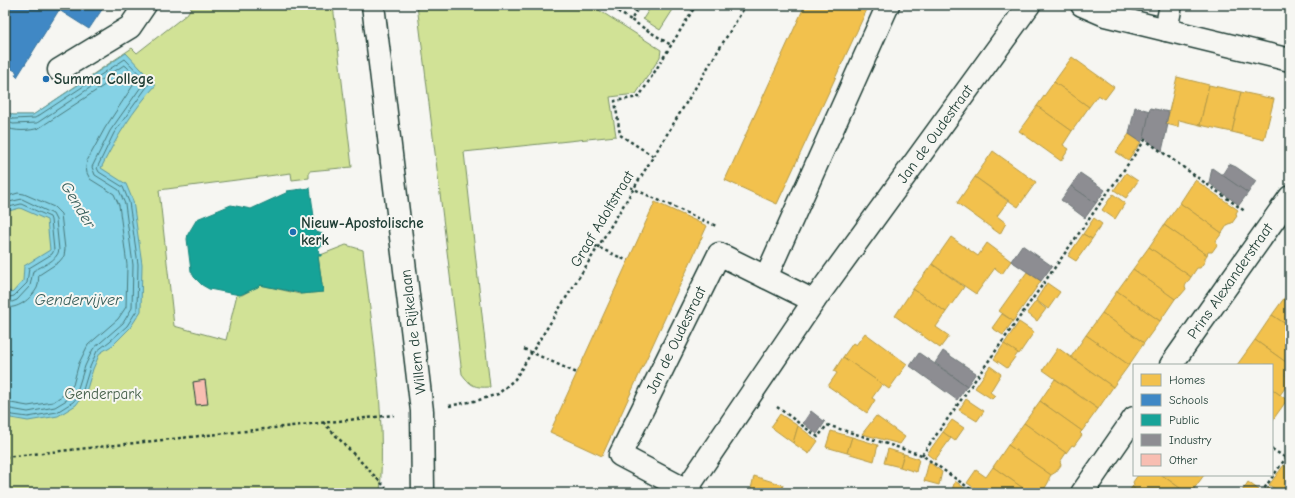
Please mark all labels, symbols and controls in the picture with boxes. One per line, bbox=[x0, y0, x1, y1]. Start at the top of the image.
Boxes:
place label: Summa College bbox=[54, 70, 154, 88]
marker: Summa College bbox=[41, 74, 51, 84]
street label: Jan de Oudestraat bbox=[893, 81, 977, 187]
street label: Graaf Adolfstraat bbox=[566, 167, 638, 270]
water label: Gender bbox=[57, 178, 99, 232]
place label: Nieuw-Apostolische kerk bbox=[301, 214, 424, 249]
street label: Prins Alexanderstraat bbox=[1183, 219, 1277, 342]
marker: Nieuw-Apostolische kerk bbox=[288, 227, 298, 237]
street label: Willem de Rijkelaan bbox=[396, 268, 430, 396]
street label: Jan de Oudestraat bbox=[642, 283, 710, 397]
water label: Gendervijver bbox=[35, 291, 122, 309]
legend bbox=[1133, 364, 1273, 476]
text: Homes bbox=[1169, 373, 1205, 387]
park label: Genderpark bbox=[65, 385, 142, 403]
text: Schools bbox=[1169, 393, 1208, 407]
text: Public bbox=[1169, 413, 1200, 427]
text: Industry bbox=[1169, 433, 1212, 447]
text: Other bbox=[1169, 453, 1198, 467]

